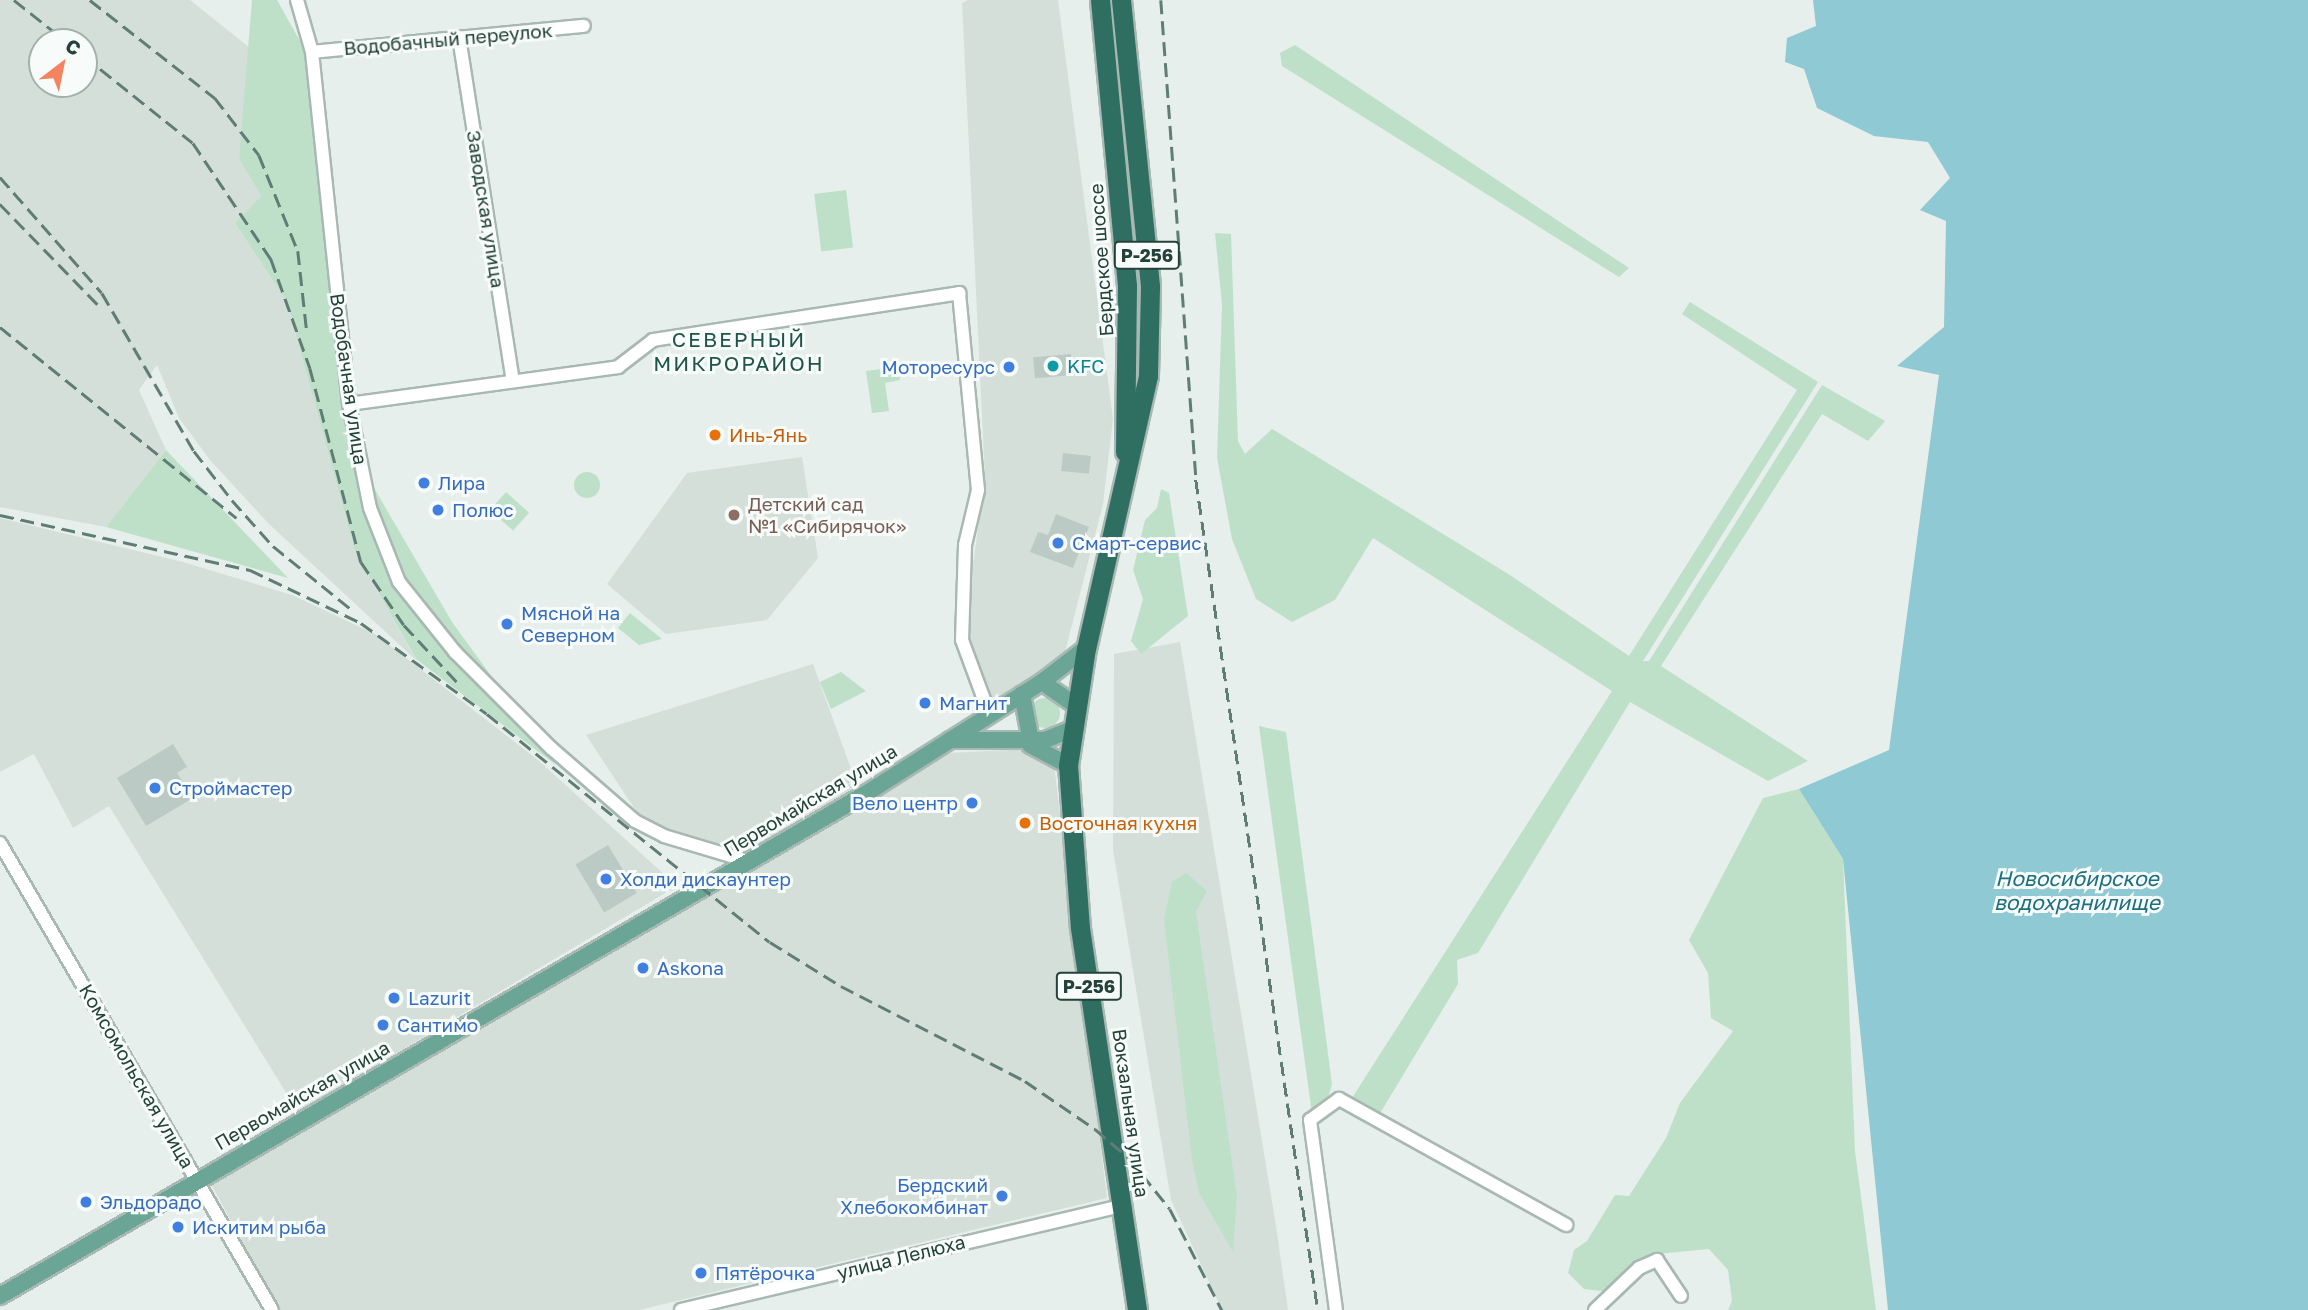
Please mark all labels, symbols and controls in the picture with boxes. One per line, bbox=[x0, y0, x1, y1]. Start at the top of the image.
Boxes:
street label: Водобачный переулок bbox=[343, 19, 553, 59]
north arrow bbox=[28, 28, 98, 98]
text: С bbox=[62, 33, 85, 60]
street label: Заводская улица bbox=[462, 128, 510, 290]
street label: Бердское шоссе bbox=[1084, 183, 1118, 337]
road number: Р-256 bbox=[1114, 241, 1180, 270]
street label: Водобачная улица bbox=[326, 292, 372, 466]
district label: СЕВЕРНЫЙ МИКРОРАЙОН bbox=[654, 326, 824, 376]
place label: KFC bbox=[1067, 355, 1104, 377]
place label: Моторесурс bbox=[882, 356, 995, 378]
marker: KFC bbox=[1045, 358, 1061, 374]
marker: Моторесурс bbox=[1001, 359, 1017, 375]
place label: Инь-Янь bbox=[729, 424, 807, 446]
marker: Инь-Янь bbox=[707, 427, 723, 443]
place label: Лира bbox=[438, 472, 486, 494]
marker: Лира bbox=[416, 475, 432, 491]
place label: Детский сад №1 «Сибирячок» bbox=[748, 493, 906, 537]
place label: Полюс bbox=[452, 499, 514, 521]
marker: Полюс bbox=[430, 502, 446, 518]
marker: Детский сад №1 «Сибирячок» bbox=[726, 507, 742, 523]
place label: Смарт-сервис bbox=[1072, 532, 1202, 554]
marker: Смарт-сервис bbox=[1050, 535, 1066, 551]
place label: Мясной на Северном bbox=[521, 602, 620, 646]
marker: Мясной на Северном bbox=[499, 616, 515, 632]
place label: Магнит bbox=[939, 692, 1007, 714]
marker: Магнит bbox=[917, 695, 933, 711]
street label: Первомайская улица bbox=[719, 739, 901, 861]
place label: Строймастер bbox=[169, 777, 292, 799]
marker: Строймастер bbox=[147, 780, 163, 796]
place label: Вело центр bbox=[852, 792, 958, 814]
marker: Вело центр bbox=[964, 795, 980, 811]
place label: Восточная кухня bbox=[1039, 812, 1197, 834]
marker: Восточная кухня bbox=[1017, 815, 1033, 831]
water label: Новосибирское водохранилище bbox=[1994, 865, 2160, 915]
place label: Холди дискаунтер bbox=[620, 868, 791, 890]
marker: Холди дискаунтер bbox=[598, 871, 614, 887]
place label: Askona bbox=[657, 957, 724, 979]
marker: Askona bbox=[635, 960, 651, 976]
road number: Р-256 bbox=[1056, 972, 1122, 1001]
street label: Комсомольская улица bbox=[75, 980, 199, 1172]
place label: Lazurit bbox=[408, 987, 471, 1009]
marker: Lazurit bbox=[386, 990, 402, 1006]
place label: Сантимо bbox=[397, 1014, 478, 1036]
marker: Сантимо bbox=[375, 1017, 391, 1033]
street label: Вокзальная улица bbox=[1108, 1027, 1154, 1199]
street label: Первомайская улица bbox=[210, 1036, 394, 1154]
place label: Бердский Хлебокомбинат bbox=[840, 1174, 988, 1218]
marker: Бердский Хлебокомбинат bbox=[994, 1188, 1010, 1204]
place label: Эльдорадо bbox=[100, 1191, 202, 1213]
marker: Эльдорадо bbox=[78, 1194, 94, 1210]
place label: Искитим рыба bbox=[192, 1216, 326, 1238]
marker: Искитим рыба bbox=[170, 1219, 186, 1235]
street label: улица Лелюха bbox=[835, 1230, 967, 1284]
place label: Пятёрочка bbox=[715, 1262, 815, 1284]
marker: Пятёрочка bbox=[693, 1265, 709, 1281]

